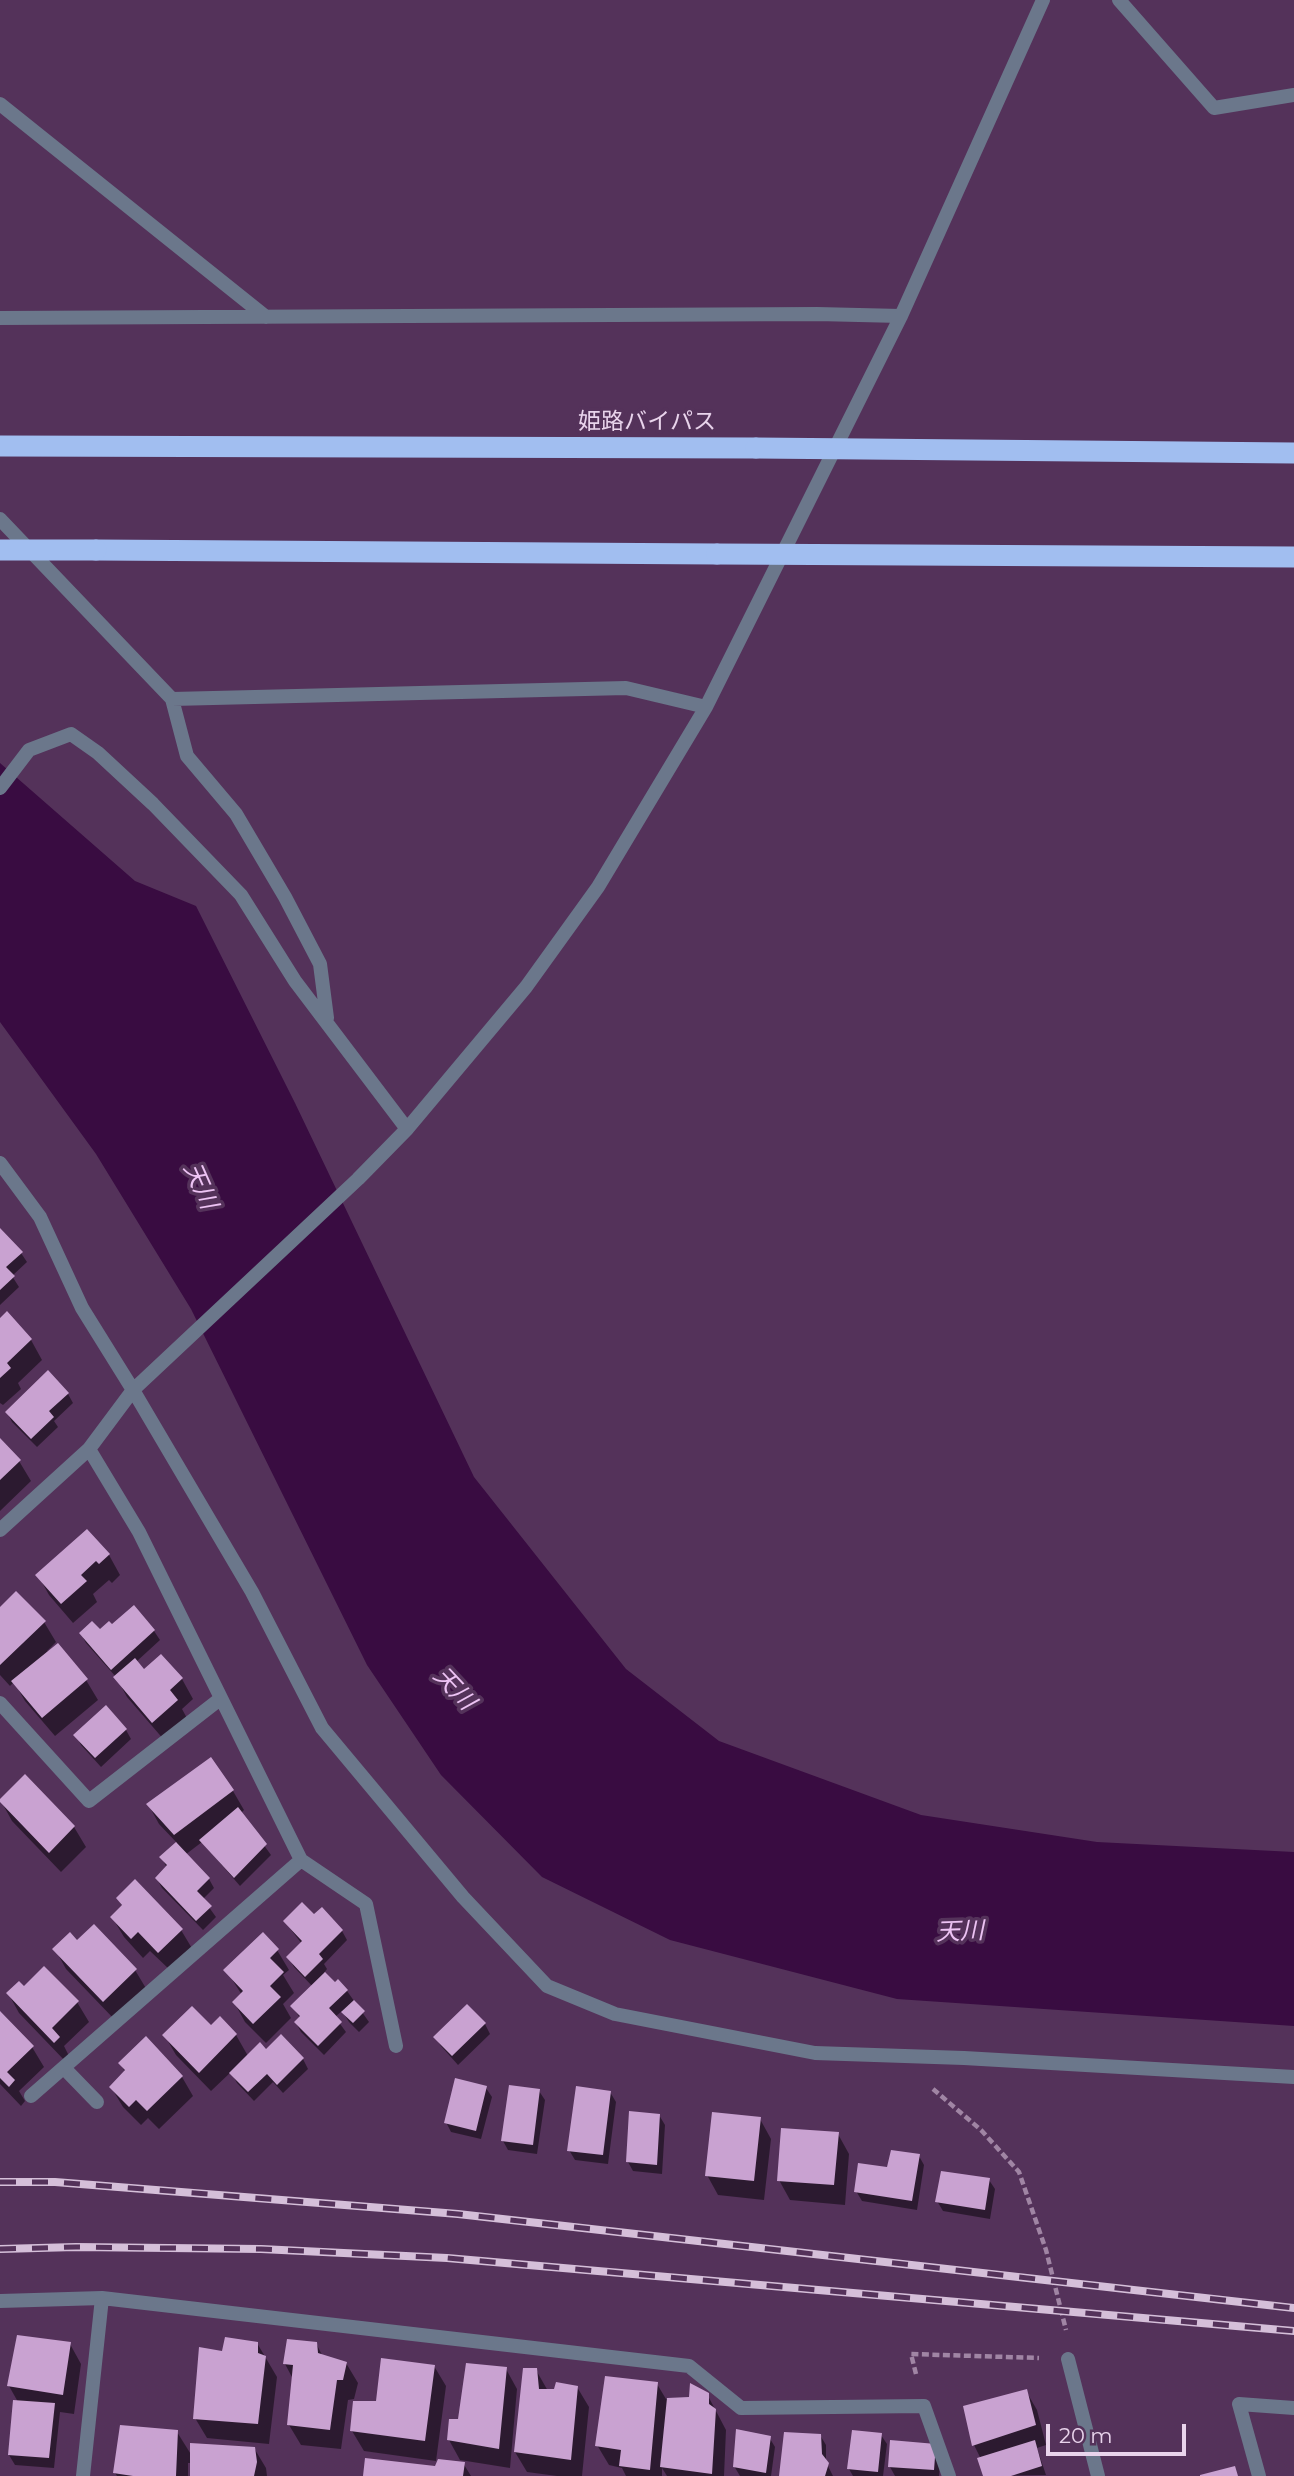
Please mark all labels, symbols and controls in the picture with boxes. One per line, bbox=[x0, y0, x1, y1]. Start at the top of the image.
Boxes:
street label: 姫路バイパス bbox=[578, 408, 716, 436]
water label: 天川 bbox=[177, 1158, 223, 1214]
water label: 天川 bbox=[427, 1662, 481, 1716]
water label: 天川 bbox=[936, 1917, 984, 1947]
scale bar bbox=[1049, 2410, 1189, 2454]
text: 20 m bbox=[1059, 2423, 1113, 2448]

